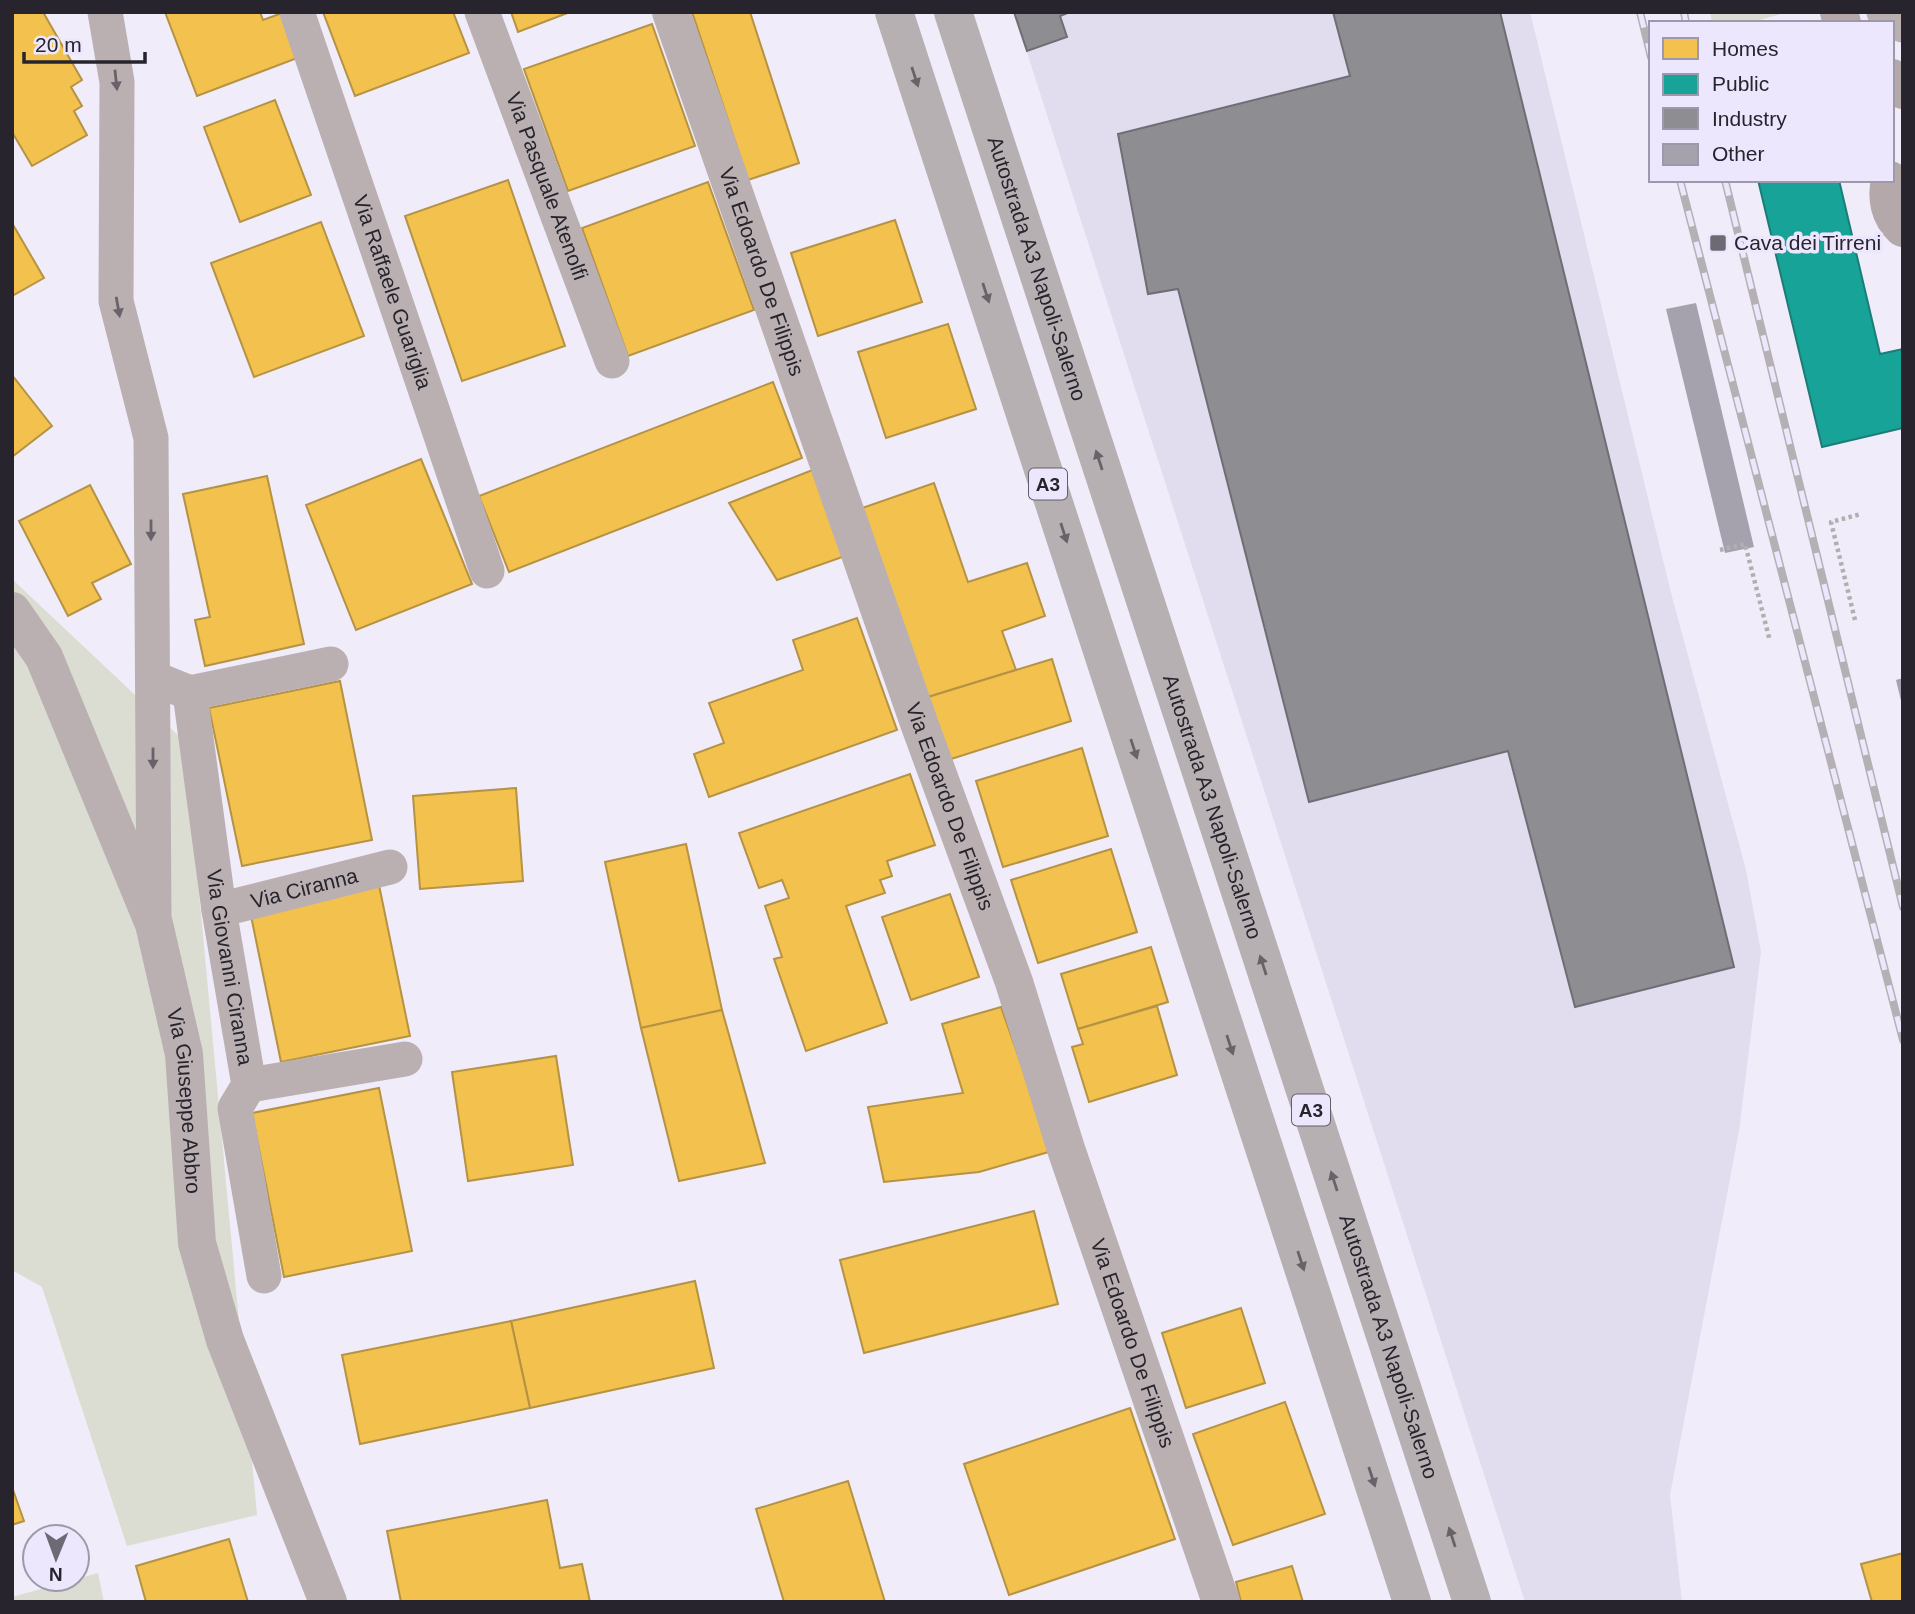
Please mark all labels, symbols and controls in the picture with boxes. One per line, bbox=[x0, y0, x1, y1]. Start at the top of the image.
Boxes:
scale bar bbox=[24, 21, 145, 65]
legend bbox=[1649, 21, 1894, 182]
text: 20 m bbox=[35, 33, 82, 56]
text: Homes bbox=[1712, 37, 1779, 60]
one-way arrow bbox=[910, 67, 921, 88]
one-way arrow bbox=[111, 69, 122, 91]
text: Public bbox=[1712, 72, 1769, 95]
street label: Via Pasquale Atenolfi bbox=[502, 89, 593, 283]
text: Industry bbox=[1712, 107, 1787, 130]
street label: Autostrada A3 Napoli-Salerno bbox=[983, 133, 1091, 404]
text: Other bbox=[1712, 142, 1765, 165]
street label: Via Edoardo De Filippis bbox=[715, 164, 809, 379]
street label: Via Raffaele Guariglia bbox=[349, 192, 436, 393]
place label: Cava dei Tirreni bbox=[1734, 231, 1881, 254]
marker: Cava dei Tirreni bbox=[1708, 233, 1728, 253]
one-way arrow bbox=[981, 283, 991, 304]
one-way arrow bbox=[113, 296, 124, 318]
one-way arrow bbox=[1093, 450, 1104, 471]
road number: A3 bbox=[1029, 468, 1067, 499]
one-way arrow bbox=[146, 519, 157, 541]
one-way arrow bbox=[1059, 523, 1069, 544]
street label: Autostrada A3 Napoli-Salerno bbox=[1159, 671, 1267, 942]
street label: Via Edoardo De Filippis bbox=[902, 700, 999, 913]
one-way arrow bbox=[1129, 739, 1140, 760]
one-way arrow bbox=[147, 747, 159, 769]
street label: Via Ciranna bbox=[248, 863, 360, 913]
street label: Via Giovanni Ciranna bbox=[203, 868, 257, 1067]
one-way arrow bbox=[1257, 954, 1268, 975]
street label: Via Giuseppe Abbro bbox=[163, 1006, 206, 1194]
one-way arrow bbox=[1226, 1034, 1236, 1055]
road number: A3 bbox=[1292, 1094, 1330, 1126]
one-way arrow bbox=[1329, 1170, 1339, 1191]
street label: Autostrada A3 Napoli-Salerno bbox=[1335, 1211, 1443, 1482]
street label: Via Edoardo De Filippis bbox=[1087, 1236, 1179, 1450]
one-way arrow bbox=[1296, 1251, 1307, 1272]
one-way arrow bbox=[1367, 1467, 1377, 1488]
north arrow bbox=[21, 1523, 91, 1593]
one-way arrow bbox=[1446, 1526, 1456, 1547]
text: N bbox=[49, 1564, 63, 1585]

